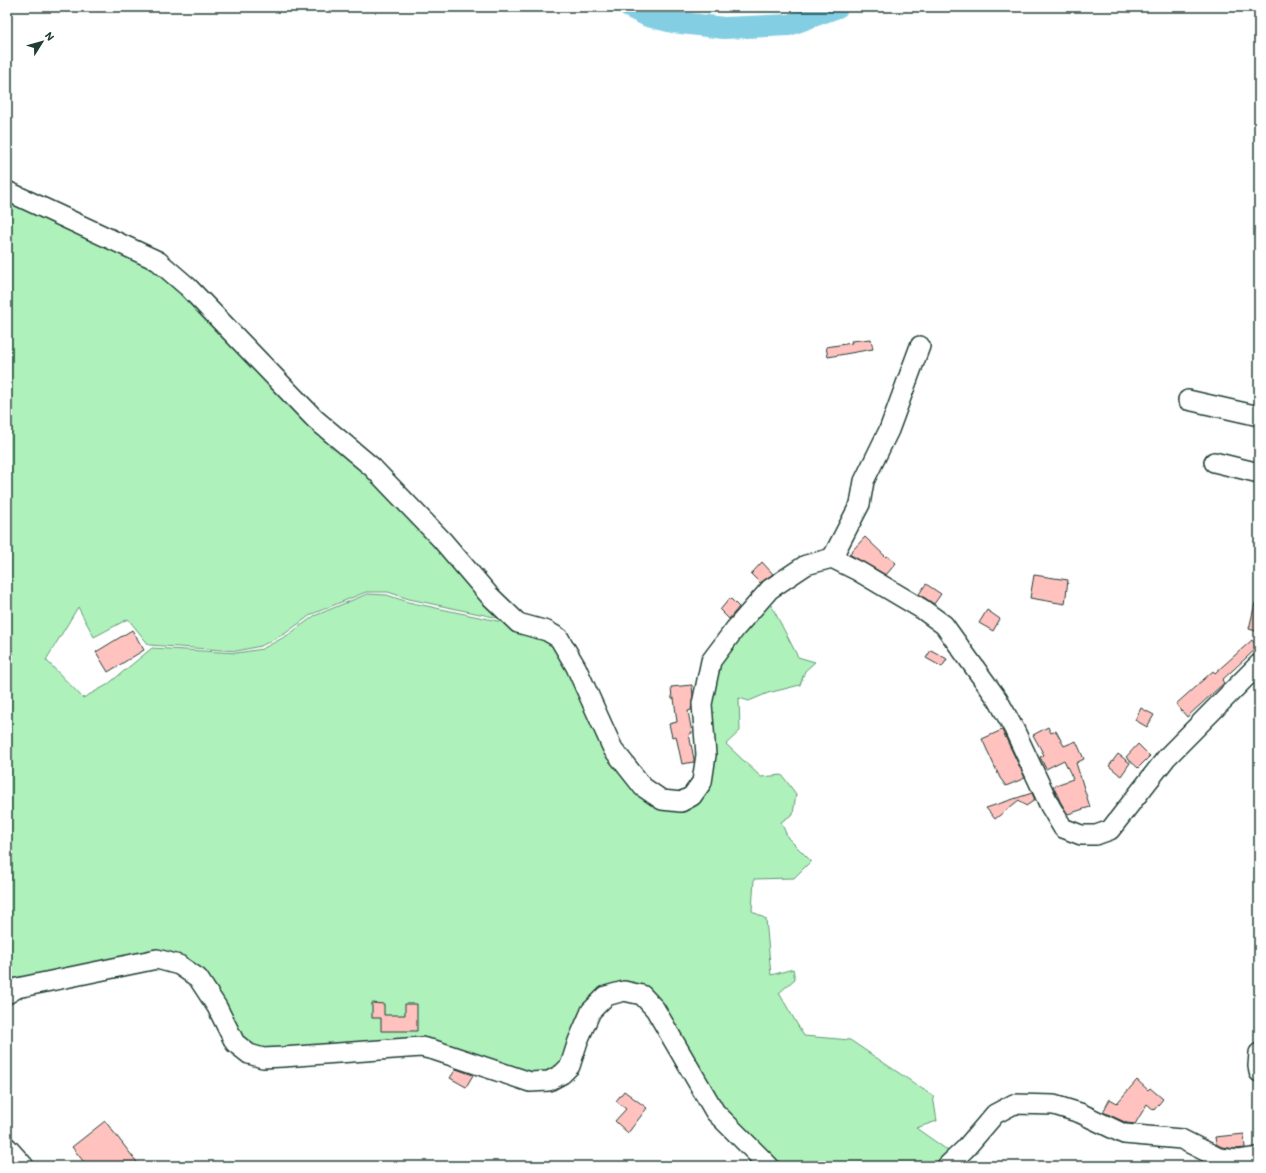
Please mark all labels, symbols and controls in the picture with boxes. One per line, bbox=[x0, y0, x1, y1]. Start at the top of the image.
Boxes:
north arrow bbox=[22, 22, 62, 62]
text: N bbox=[42, 29, 57, 43]

